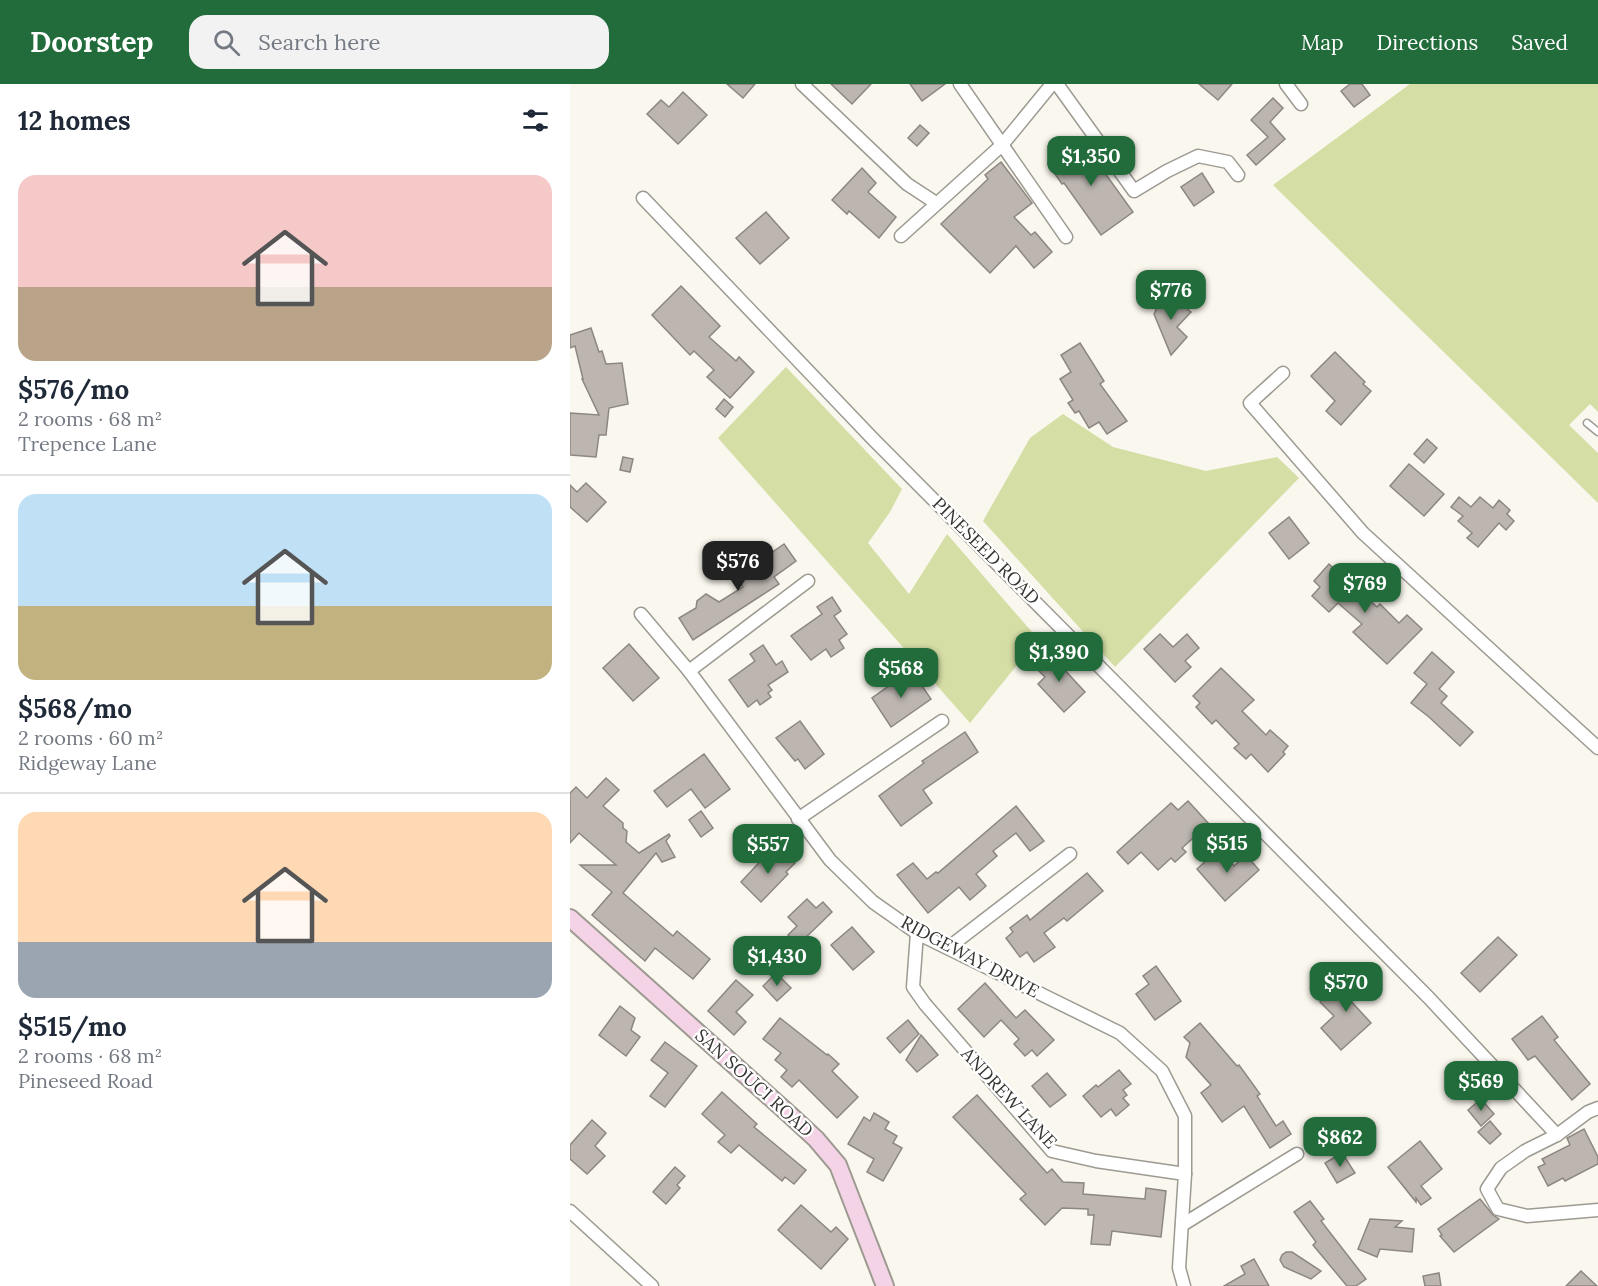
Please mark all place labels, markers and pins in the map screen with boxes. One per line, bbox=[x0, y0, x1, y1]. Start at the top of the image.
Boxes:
pin: $1,350 bbox=[1042, 136, 1140, 187]
pin: $776 bbox=[1135, 270, 1207, 321]
pin: $576 bbox=[702, 541, 774, 592]
pin: $769 bbox=[1329, 563, 1401, 614]
pin: $1,390 bbox=[1010, 632, 1108, 683]
pin: $568 bbox=[865, 648, 937, 699]
pin: $515 bbox=[1191, 823, 1263, 874]
pin: $557 bbox=[732, 824, 804, 875]
pin: $1,430 bbox=[728, 936, 826, 987]
pin: $570 bbox=[1310, 962, 1382, 1013]
pin: $569 bbox=[1445, 1061, 1517, 1112]
pin: $862 bbox=[1304, 1117, 1376, 1168]

